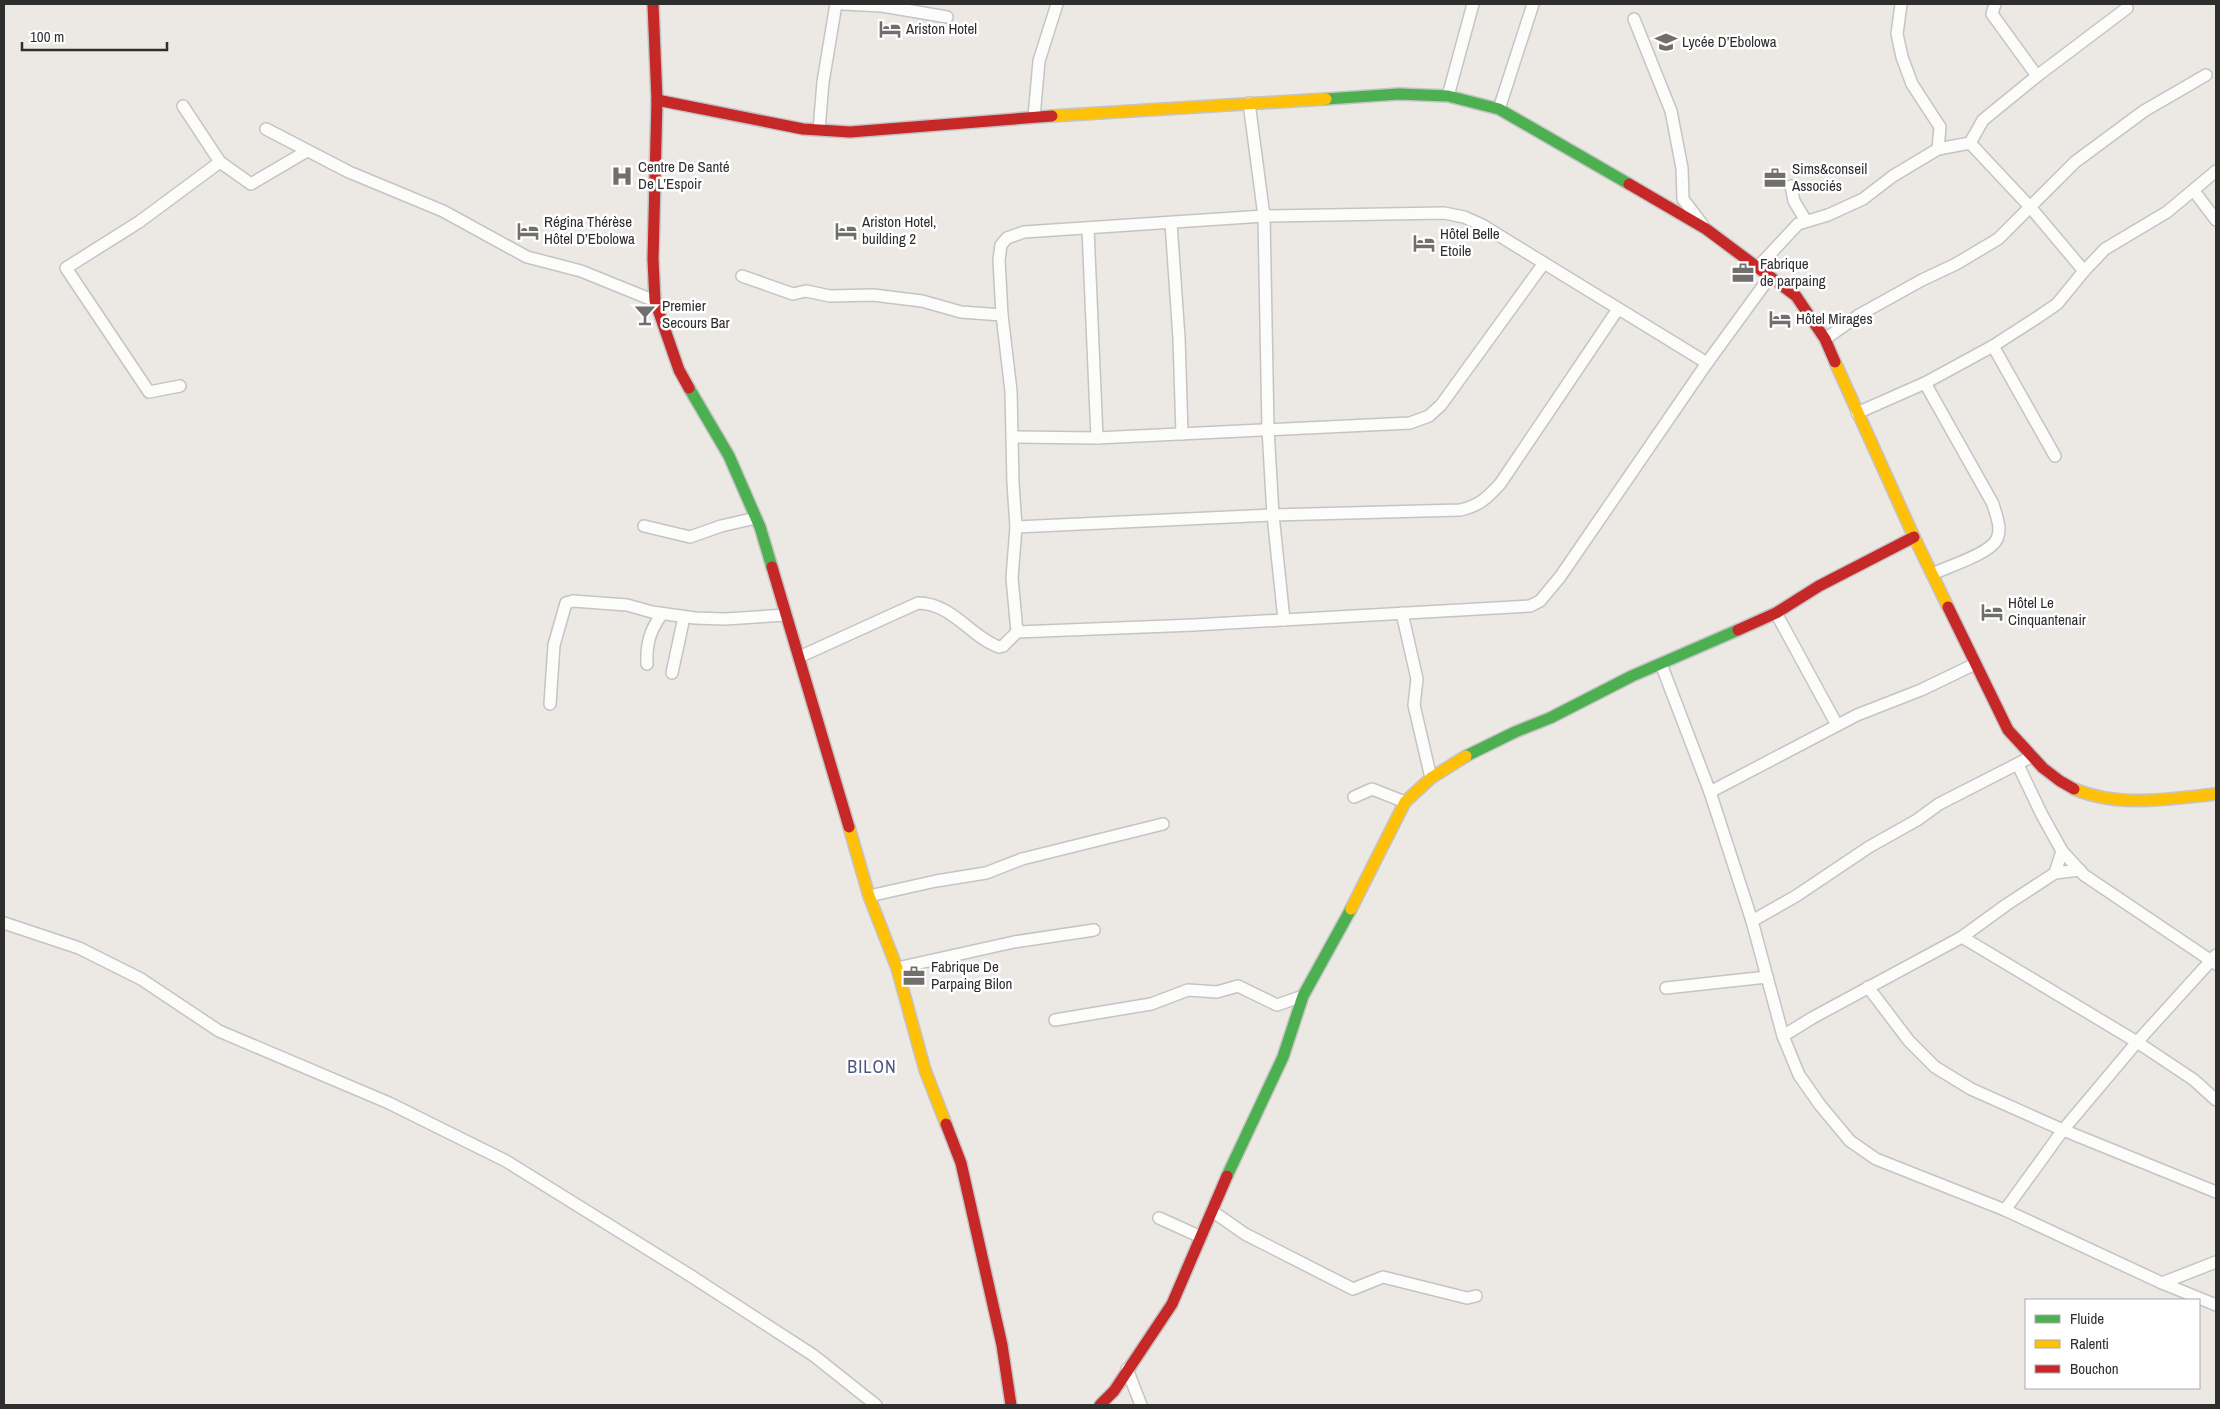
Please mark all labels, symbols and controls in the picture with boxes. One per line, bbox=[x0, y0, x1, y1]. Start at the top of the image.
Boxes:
hotel icon: Ariston Hotel bbox=[877, 16, 903, 42]
place label: Ariston Hotel bbox=[905, 18, 977, 39]
scale bar bbox=[22, 20, 168, 52]
text: 100 m bbox=[30, 26, 64, 47]
school or university icon: Lycée D’Ebolowa bbox=[1653, 29, 1679, 55]
place label: Lycée D’Ebolowa bbox=[1682, 31, 1777, 52]
place label: Centre De Santé De L’Espoir bbox=[638, 156, 730, 194]
place label: Sims&conseil Associés bbox=[1791, 158, 1867, 196]
hospital icon: Centre De Santé De L’Espoir bbox=[609, 163, 635, 189]
office icon: Sims&conseil Associés bbox=[1762, 165, 1788, 191]
place label: Régina Thérèse Hôtel D’Ebolowa bbox=[544, 211, 635, 249]
place label: Ariston Hotel, building 2 bbox=[861, 211, 937, 249]
hotel icon: Régina Thérèse Hôtel D’Ebolowa bbox=[515, 218, 541, 244]
hotel icon: Ariston Hotel, building 2 bbox=[833, 218, 859, 244]
place label: Hôtel Belle Etoile bbox=[1440, 223, 1500, 261]
hotel icon: Hôtel Belle Etoile bbox=[1411, 230, 1437, 256]
place label: Fabrique de parpaing bbox=[1760, 253, 1826, 291]
office icon: Fabrique de parpaing bbox=[1730, 260, 1756, 286]
place label: Premier Secours Bar bbox=[662, 295, 730, 333]
bar icon: Premier Secours Bar bbox=[632, 302, 658, 328]
hotel icon: Hôtel Mirages bbox=[1767, 306, 1793, 332]
place label: Hôtel Mirages bbox=[1796, 308, 1873, 329]
place label: Hôtel Le Cinquantenair bbox=[2008, 592, 2086, 630]
hotel icon: Hôtel Le Cinquantenair bbox=[1979, 599, 2005, 625]
place label: Fabrique De Parpaing Bilon bbox=[931, 956, 1012, 994]
office icon: Fabrique De Parpaing Bilon bbox=[901, 963, 927, 989]
district label: BILON bbox=[847, 1054, 897, 1079]
legend bbox=[2025, 1299, 2200, 1389]
text: Fluide bbox=[2070, 1308, 2104, 1329]
text: Ralenti bbox=[2070, 1333, 2109, 1354]
text: Bouchon bbox=[2070, 1358, 2119, 1379]

